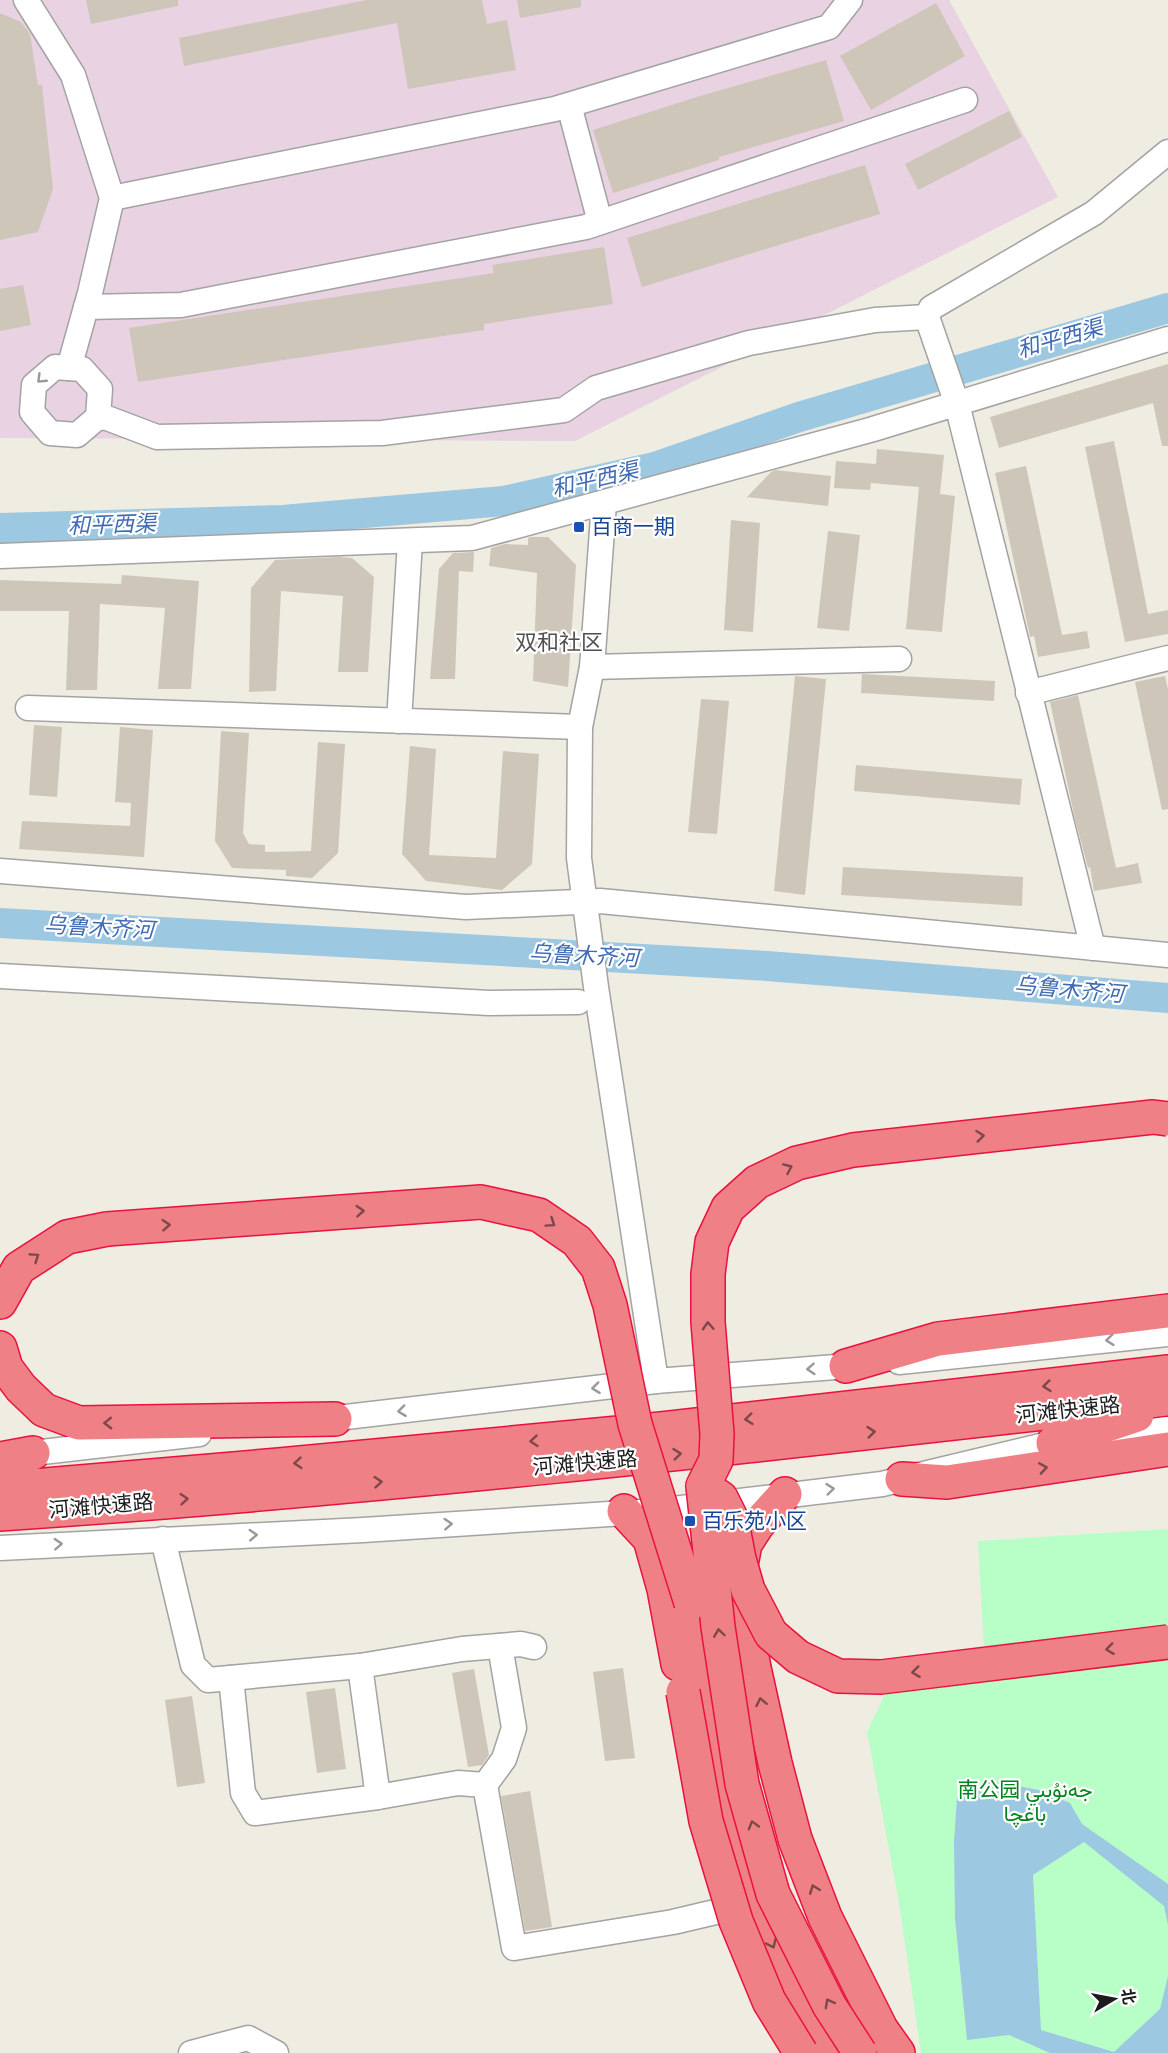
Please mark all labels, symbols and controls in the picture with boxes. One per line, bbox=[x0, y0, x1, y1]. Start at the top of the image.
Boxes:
water label: 和平西渠 bbox=[1014, 314, 1109, 364]
one-way arrow bbox=[38, 372, 48, 383]
water label: 和平西渠 bbox=[549, 457, 644, 503]
water label: 和平西渠 bbox=[68, 510, 159, 540]
place label: 百商一期 bbox=[591, 515, 675, 539]
marker: 百商一期 bbox=[572, 520, 586, 534]
district label: 双和社区 bbox=[515, 630, 603, 656]
water label: 乌鲁木齐河 bbox=[43, 912, 159, 944]
water label: 乌鲁木齐河 bbox=[528, 940, 644, 972]
water label: 乌鲁木齐河 bbox=[1013, 972, 1129, 1008]
one-way arrow bbox=[975, 1130, 984, 1143]
one-way arrow bbox=[782, 1163, 793, 1175]
one-way arrow bbox=[356, 1205, 365, 1218]
one-way arrow bbox=[544, 1216, 555, 1227]
one-way arrow bbox=[161, 1218, 170, 1231]
one-way arrow bbox=[28, 1253, 39, 1264]
one-way arrow bbox=[702, 1321, 715, 1330]
one-way arrow bbox=[1105, 1333, 1114, 1346]
one-way arrow bbox=[807, 1362, 816, 1375]
one-way arrow bbox=[1043, 1379, 1052, 1392]
one-way arrow bbox=[592, 1381, 601, 1394]
street label: 河滩快速路 bbox=[1015, 1393, 1121, 1427]
one-way arrow bbox=[398, 1404, 407, 1416]
one-way arrow bbox=[745, 1413, 754, 1425]
one-way arrow bbox=[104, 1417, 113, 1429]
one-way arrow bbox=[866, 1427, 875, 1439]
one-way arrow bbox=[530, 1434, 539, 1447]
street label: 河滩快速路 bbox=[532, 1446, 638, 1480]
one-way arrow bbox=[672, 1448, 681, 1461]
one-way arrow bbox=[294, 1456, 303, 1469]
one-way arrow bbox=[1038, 1463, 1048, 1475]
one-way arrow bbox=[374, 1476, 383, 1489]
one-way arrow bbox=[825, 1483, 835, 1496]
street label: 河滩快速路 bbox=[48, 1489, 154, 1523]
one-way arrow bbox=[179, 1493, 188, 1506]
place label: 百乐苑小区 bbox=[702, 1509, 807, 1533]
marker: 百乐苑小区 bbox=[683, 1514, 697, 1528]
one-way arrow bbox=[443, 1517, 452, 1530]
one-way arrow bbox=[249, 1528, 258, 1541]
one-way arrow bbox=[54, 1538, 63, 1551]
one-way arrow bbox=[713, 1628, 726, 1637]
one-way arrow bbox=[1105, 1642, 1114, 1655]
one-way arrow bbox=[912, 1666, 921, 1678]
one-way arrow bbox=[755, 1697, 768, 1707]
park label: 南公园 جەنۇبىي باغچا bbox=[957, 1778, 1093, 1828]
one-way arrow bbox=[748, 1820, 760, 1830]
one-way arrow bbox=[809, 1884, 821, 1895]
one-way arrow bbox=[764, 1938, 776, 1949]
north arrow bbox=[1084, 1969, 1144, 2029]
text: 北 bbox=[1118, 1987, 1139, 2006]
one-way arrow bbox=[825, 1999, 836, 2009]

